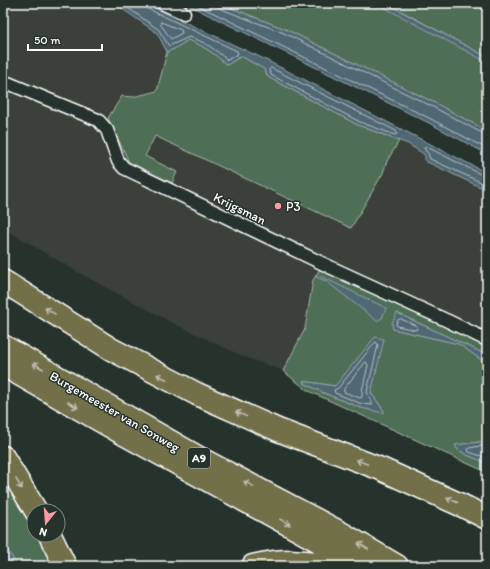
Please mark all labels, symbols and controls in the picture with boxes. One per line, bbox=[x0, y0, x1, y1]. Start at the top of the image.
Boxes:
scale bar bbox=[28, 26, 102, 52]
text: 50 m bbox=[34, 33, 60, 47]
street label: Krijgsman bbox=[211, 189, 269, 228]
place label: P3 bbox=[286, 199, 301, 214]
marker: P3 bbox=[273, 201, 283, 211]
one-way arrow bbox=[44, 306, 56, 314]
one-way arrow bbox=[32, 362, 44, 370]
street label: Burgemeester van Sonweg bbox=[47, 368, 183, 455]
one-way arrow bbox=[156, 372, 168, 380]
one-way arrow bbox=[67, 402, 79, 410]
one-way arrow bbox=[236, 410, 248, 417]
road number: A9 bbox=[188, 448, 210, 468]
one-way arrow bbox=[357, 457, 369, 465]
one-way arrow bbox=[16, 478, 24, 490]
one-way arrow bbox=[243, 480, 255, 488]
one-way arrow bbox=[446, 496, 458, 504]
north arrow bbox=[26, 503, 66, 543]
one-way arrow bbox=[279, 519, 291, 527]
text: N bbox=[38, 525, 49, 539]
one-way arrow bbox=[358, 542, 369, 550]

